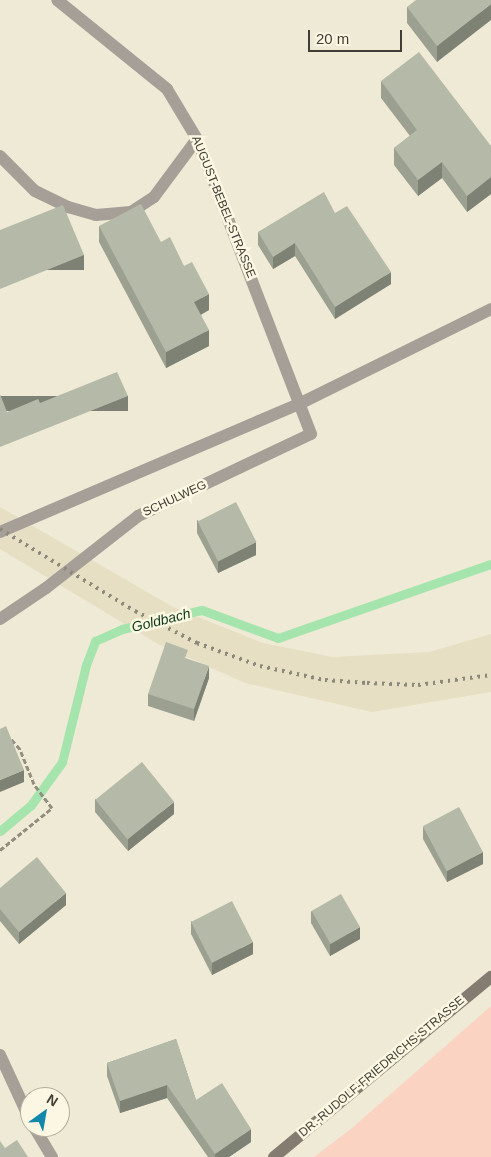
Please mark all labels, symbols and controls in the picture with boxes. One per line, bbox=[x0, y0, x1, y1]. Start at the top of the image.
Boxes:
scale bar bbox=[311, 20, 405, 52]
text: 20 m bbox=[316, 30, 349, 47]
street label: AUGUST-BEBEL-STRASSE bbox=[188, 134, 258, 280]
street label: SCHULWEG bbox=[141, 478, 209, 520]
water label: Goldbach bbox=[130, 605, 192, 635]
street label: DR.-RUDOLF-FRIEDRICHS-STRASSE bbox=[296, 994, 468, 1140]
north arrow bbox=[20, 1087, 70, 1137]
text: N bbox=[44, 1091, 61, 1110]

